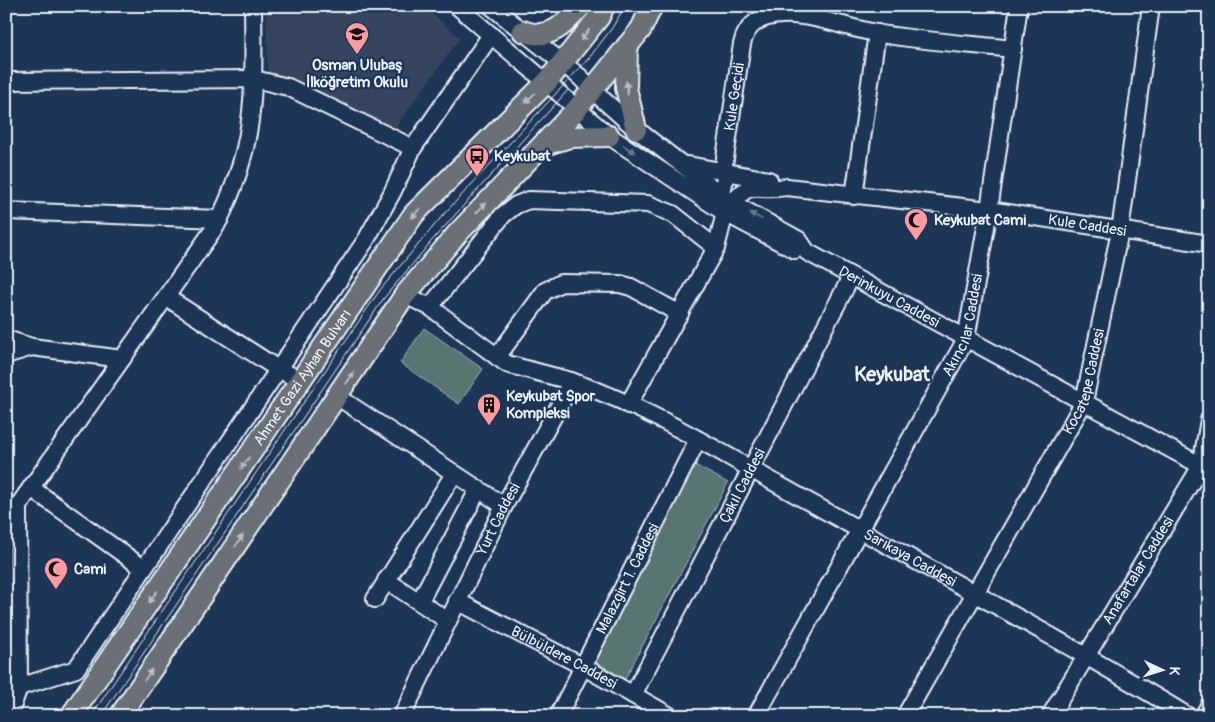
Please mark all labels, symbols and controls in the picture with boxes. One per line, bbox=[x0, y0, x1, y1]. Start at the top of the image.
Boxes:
school or university icon: Osman Ulubaş İlköğretim Okulu bbox=[344, 21, 370, 55]
one-way arrow bbox=[580, 28, 590, 42]
place label: Osman Ulubaş İlköğretim Okulu bbox=[306, 56, 408, 92]
street label: Kule Geçidi bbox=[720, 61, 749, 132]
one-way arrow bbox=[622, 79, 630, 95]
one-way arrow bbox=[525, 92, 537, 104]
bus stop icon: Keykubat bbox=[464, 143, 490, 177]
one-way arrow bbox=[622, 144, 636, 154]
place label: Keykubat bbox=[494, 147, 552, 166]
one-way arrow bbox=[475, 202, 487, 214]
one-way arrow bbox=[410, 207, 421, 220]
mosque icon: Keykubat Cami bbox=[903, 207, 929, 241]
street label: Kule Caddesi bbox=[1047, 210, 1128, 241]
place label: Keykubat Cami bbox=[934, 211, 1026, 230]
one-way arrow bbox=[750, 212, 763, 221]
street label: Derinkuyu Caddesi bbox=[835, 261, 943, 332]
street label: Akıncılar Caddesi bbox=[938, 272, 987, 380]
street label: Ahmet Gazi Ayhan Bulvarı bbox=[249, 306, 356, 449]
street label: Kocatepe Caddesi bbox=[1058, 327, 1109, 438]
district label: Keykubat bbox=[854, 362, 931, 387]
one-way arrow bbox=[345, 371, 355, 384]
place label: Keykubat Spor Kompleksi bbox=[506, 387, 596, 423]
building icon: Keykubat Spor Kompleksi bbox=[476, 392, 502, 426]
street label: Çakıl Caddesi bbox=[715, 445, 770, 526]
one-way arrow bbox=[240, 456, 250, 470]
street label: Yurt Caddesi bbox=[472, 479, 524, 559]
street label: Anafartalar Caddesi bbox=[1098, 513, 1178, 628]
street label: Malazgirt 1. Caddesi bbox=[592, 520, 663, 637]
street label: Sarıkaya Caddesi bbox=[860, 524, 960, 591]
one-way arrow bbox=[234, 534, 244, 548]
mosque icon: Cami bbox=[43, 556, 69, 590]
place label: Cami bbox=[74, 560, 107, 579]
one-way arrow bbox=[148, 590, 158, 604]
street label: Bülbüldere Caddesi bbox=[508, 621, 621, 693]
north arrow bbox=[1138, 644, 1188, 694]
text: K bbox=[1166, 666, 1183, 676]
one-way arrow bbox=[143, 669, 153, 682]

